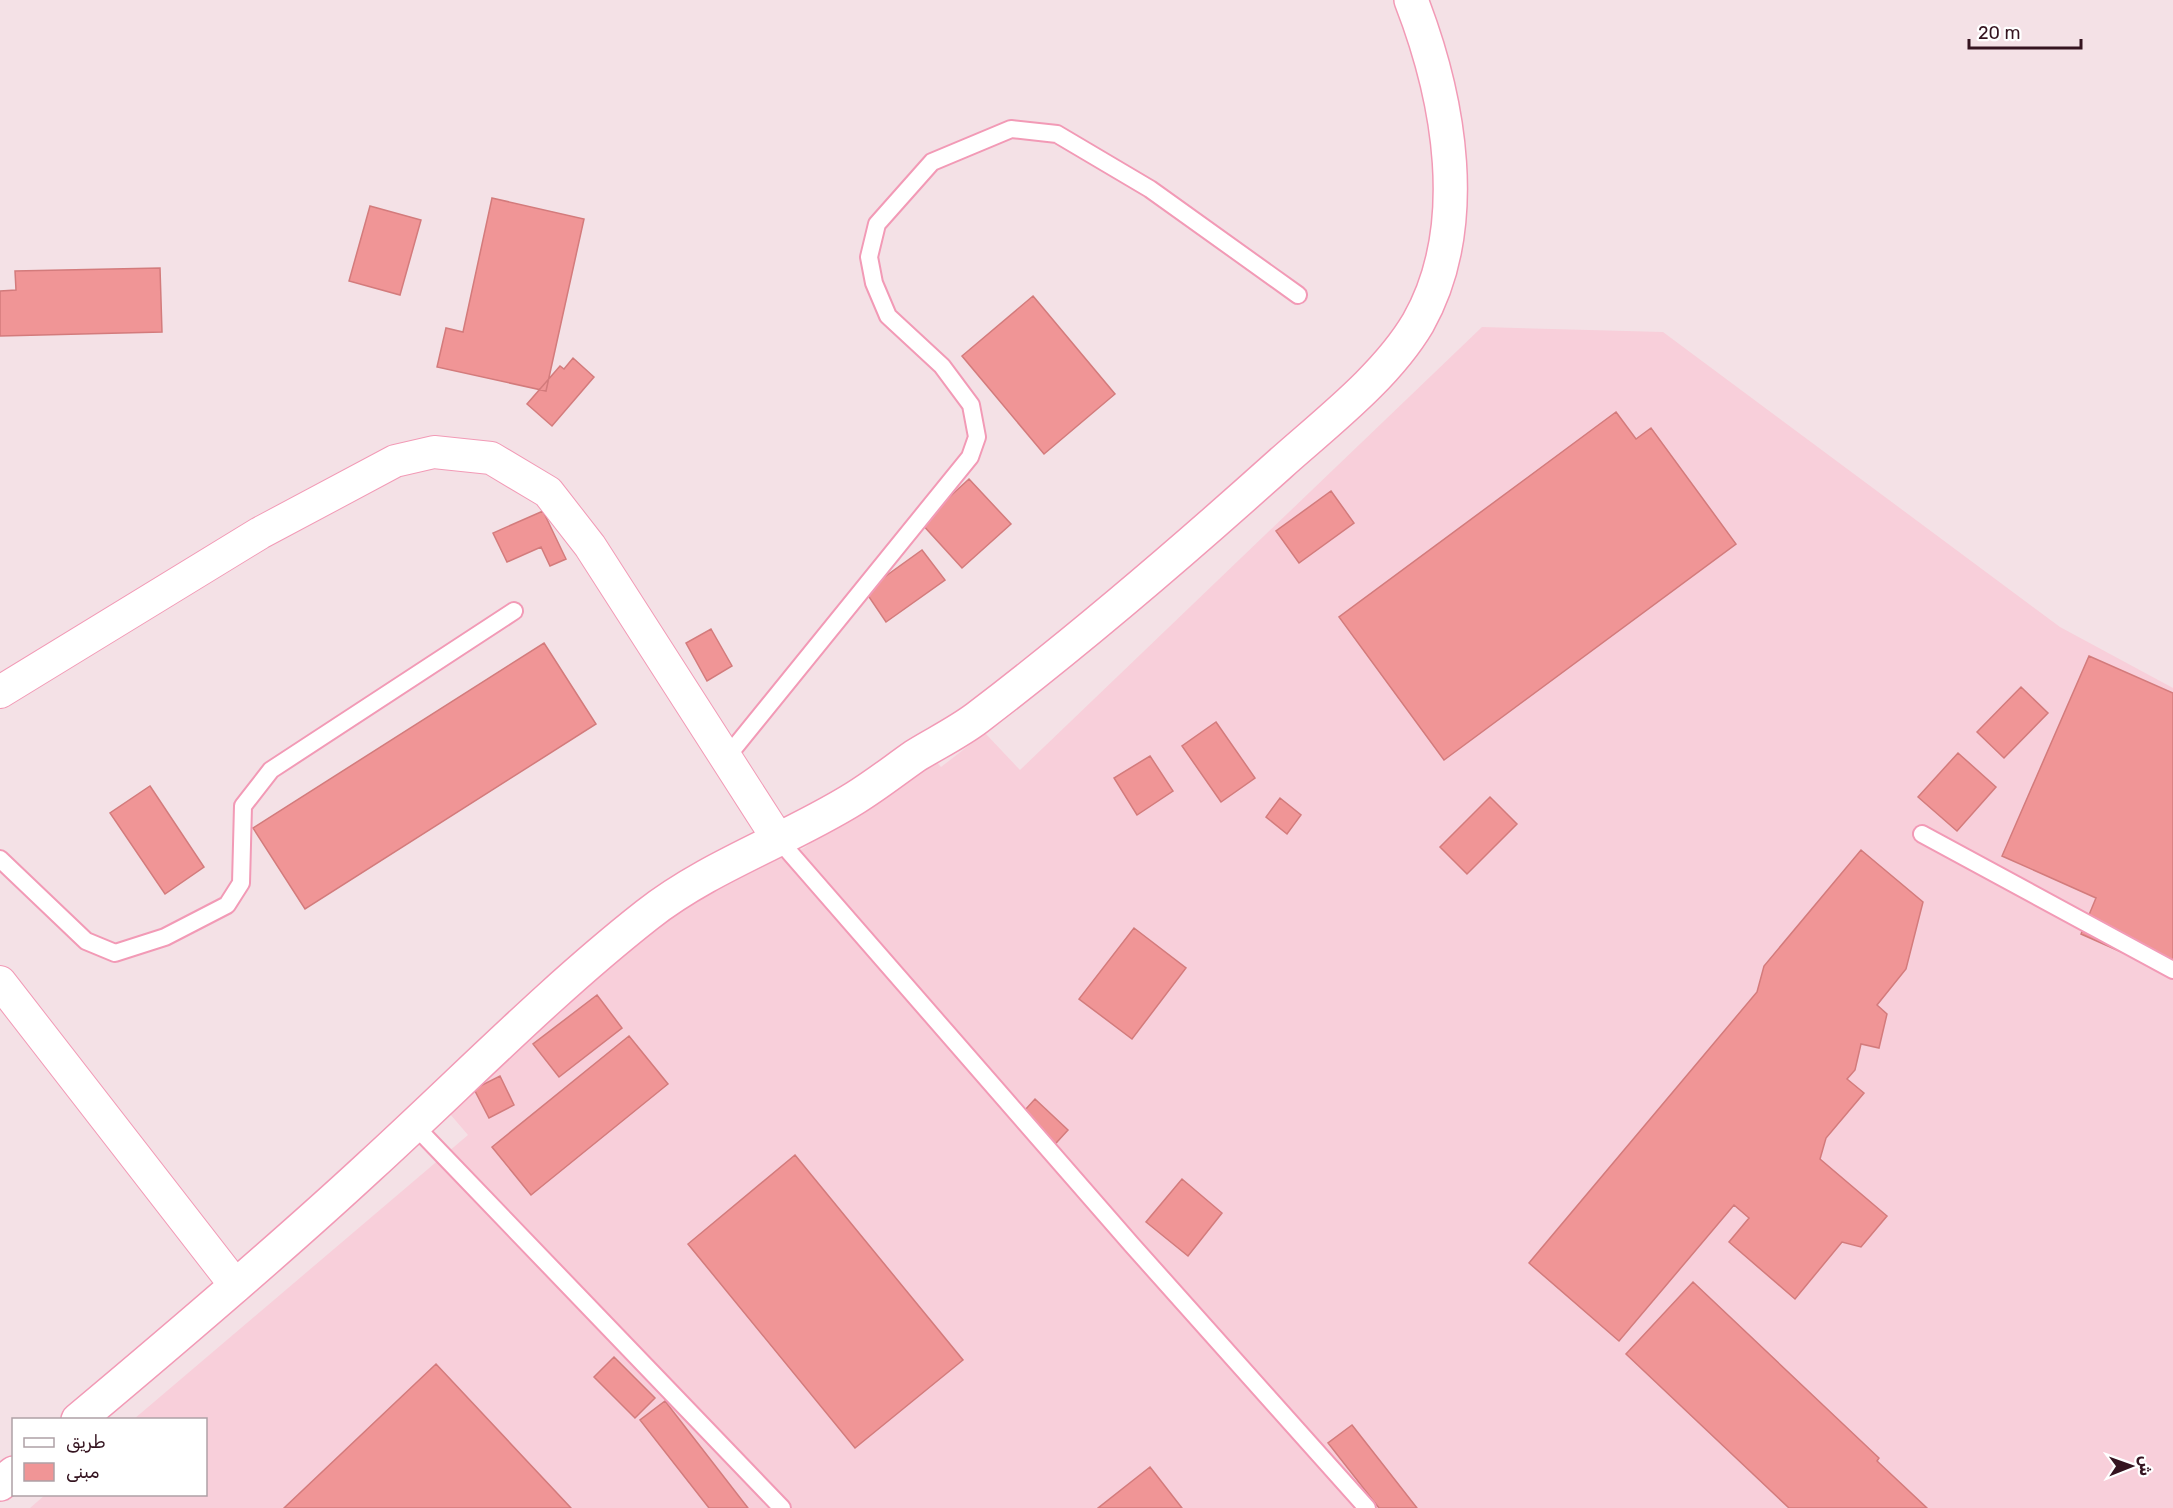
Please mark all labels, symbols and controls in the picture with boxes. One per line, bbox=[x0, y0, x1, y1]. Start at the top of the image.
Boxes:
scale bar bbox=[1969, 12, 2082, 50]
text: 20 m bbox=[1978, 22, 2020, 44]
legend bbox=[12, 1418, 207, 1496]
text: طريق bbox=[66, 1431, 106, 1453]
north arrow bbox=[2101, 1436, 2161, 1496]
text: ش bbox=[2136, 1455, 2155, 1476]
text: مبنى bbox=[66, 1461, 100, 1483]

